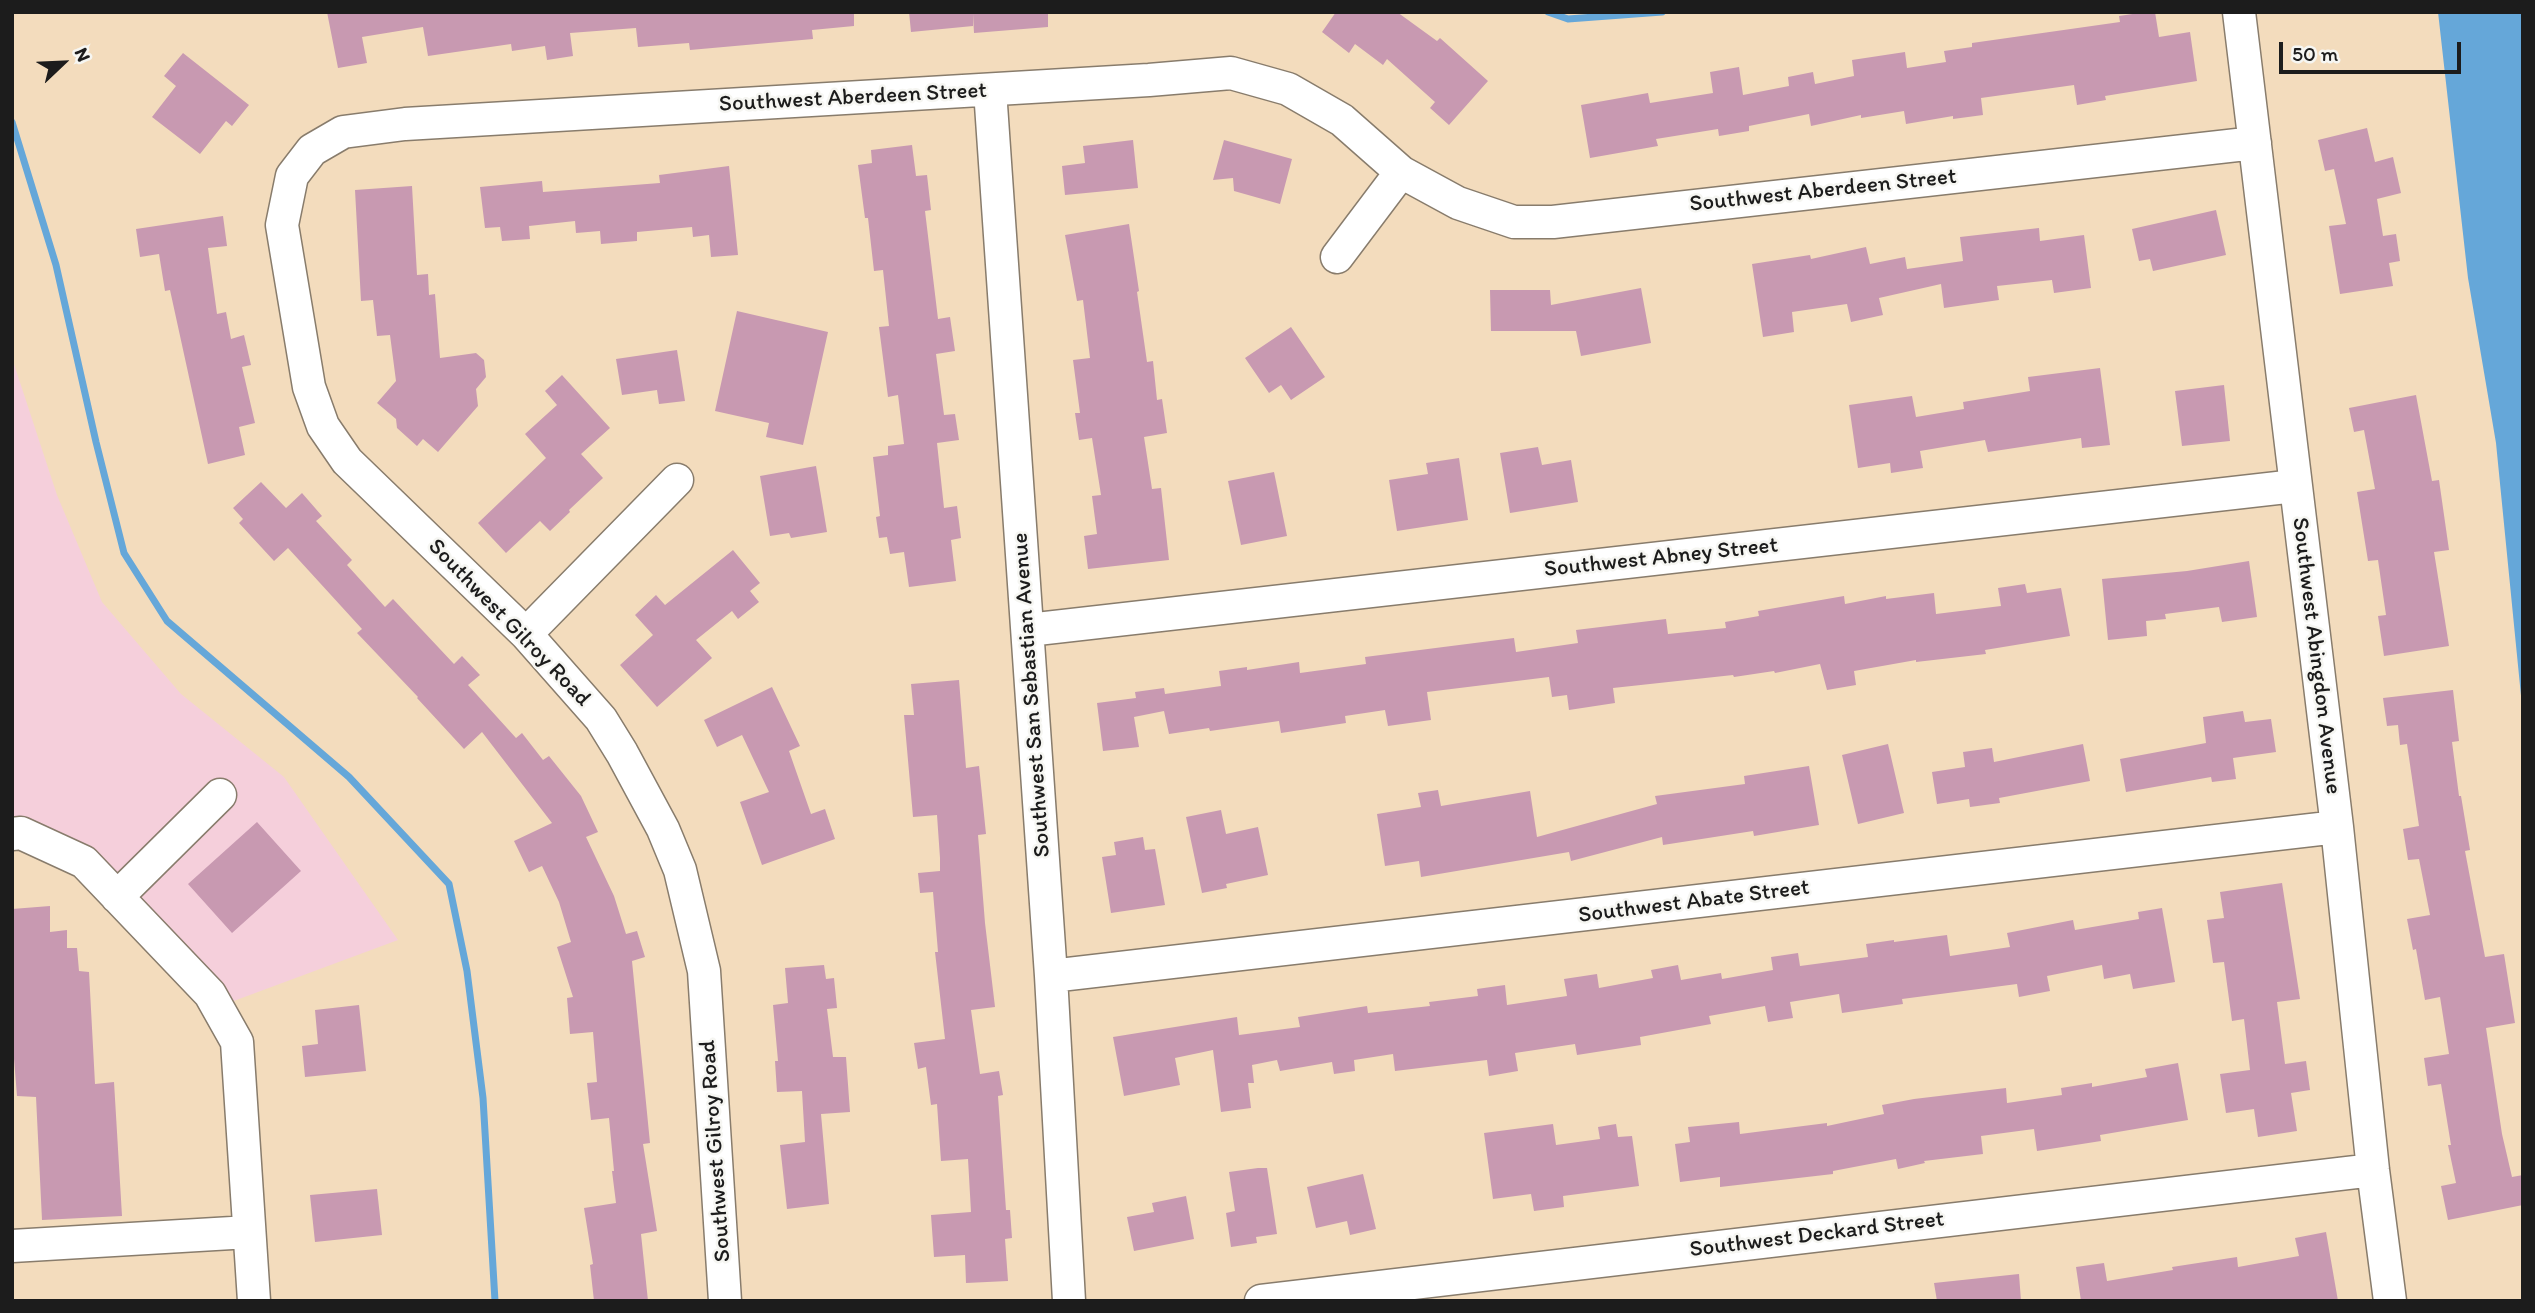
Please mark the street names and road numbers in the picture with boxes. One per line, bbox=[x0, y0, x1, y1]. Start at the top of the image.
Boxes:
street label: Southwest Aberdeen Street bbox=[718, 77, 988, 119]
street label: Southwest Aberdeen Street bbox=[1688, 163, 1958, 219]
street label: Southwest Abingdon Avenue bbox=[2285, 516, 2347, 796]
street label: Southwest San Sebastian Avenue bbox=[1007, 532, 1057, 858]
street label: Southwest Abney Street bbox=[1543, 532, 1779, 584]
street label: Southwest Gilroy Road bbox=[422, 533, 596, 713]
street label: Southwest Abate Street bbox=[1577, 874, 1811, 930]
street label: Southwest Gilroy Road bbox=[694, 1039, 738, 1263]
street label: Southwest Deckard Street bbox=[1688, 1206, 1946, 1264]

